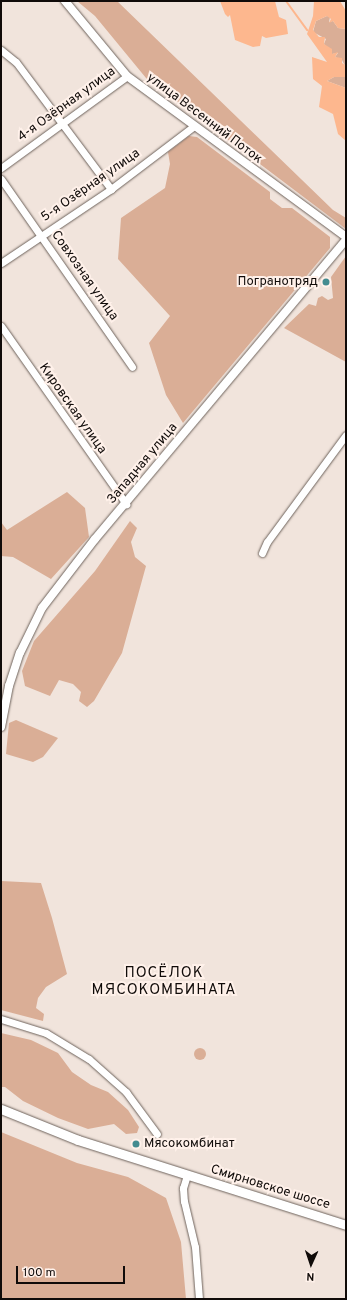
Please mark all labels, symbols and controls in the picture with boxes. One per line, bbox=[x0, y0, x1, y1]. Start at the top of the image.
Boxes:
street label: 4-я Озёрная улица bbox=[15, 64, 119, 146]
street label: улица Весенний Поток bbox=[143, 70, 265, 168]
street label: 5-я Озёрная улица bbox=[39, 146, 143, 226]
street label: Совхозная улица bbox=[47, 228, 121, 324]
place label: Погранотряд bbox=[238, 274, 318, 290]
marker: Погранотряд bbox=[321, 277, 331, 287]
street label: Кировская улица bbox=[35, 361, 109, 457]
street label: Западная улица bbox=[105, 420, 181, 508]
district label: ПОСЁЛОК МЯСОКОМБИНАТА bbox=[92, 964, 236, 999]
place label: Мясокомбинат bbox=[144, 1136, 235, 1152]
marker: Мясокомбинат bbox=[131, 1139, 141, 1149]
street label: Смирновское шоссе bbox=[208, 1162, 332, 1214]
north arrow bbox=[291, 1244, 331, 1284]
scale bar bbox=[18, 1258, 127, 1284]
text: 100 m bbox=[23, 1265, 56, 1281]
text: N bbox=[306, 1269, 315, 1283]

